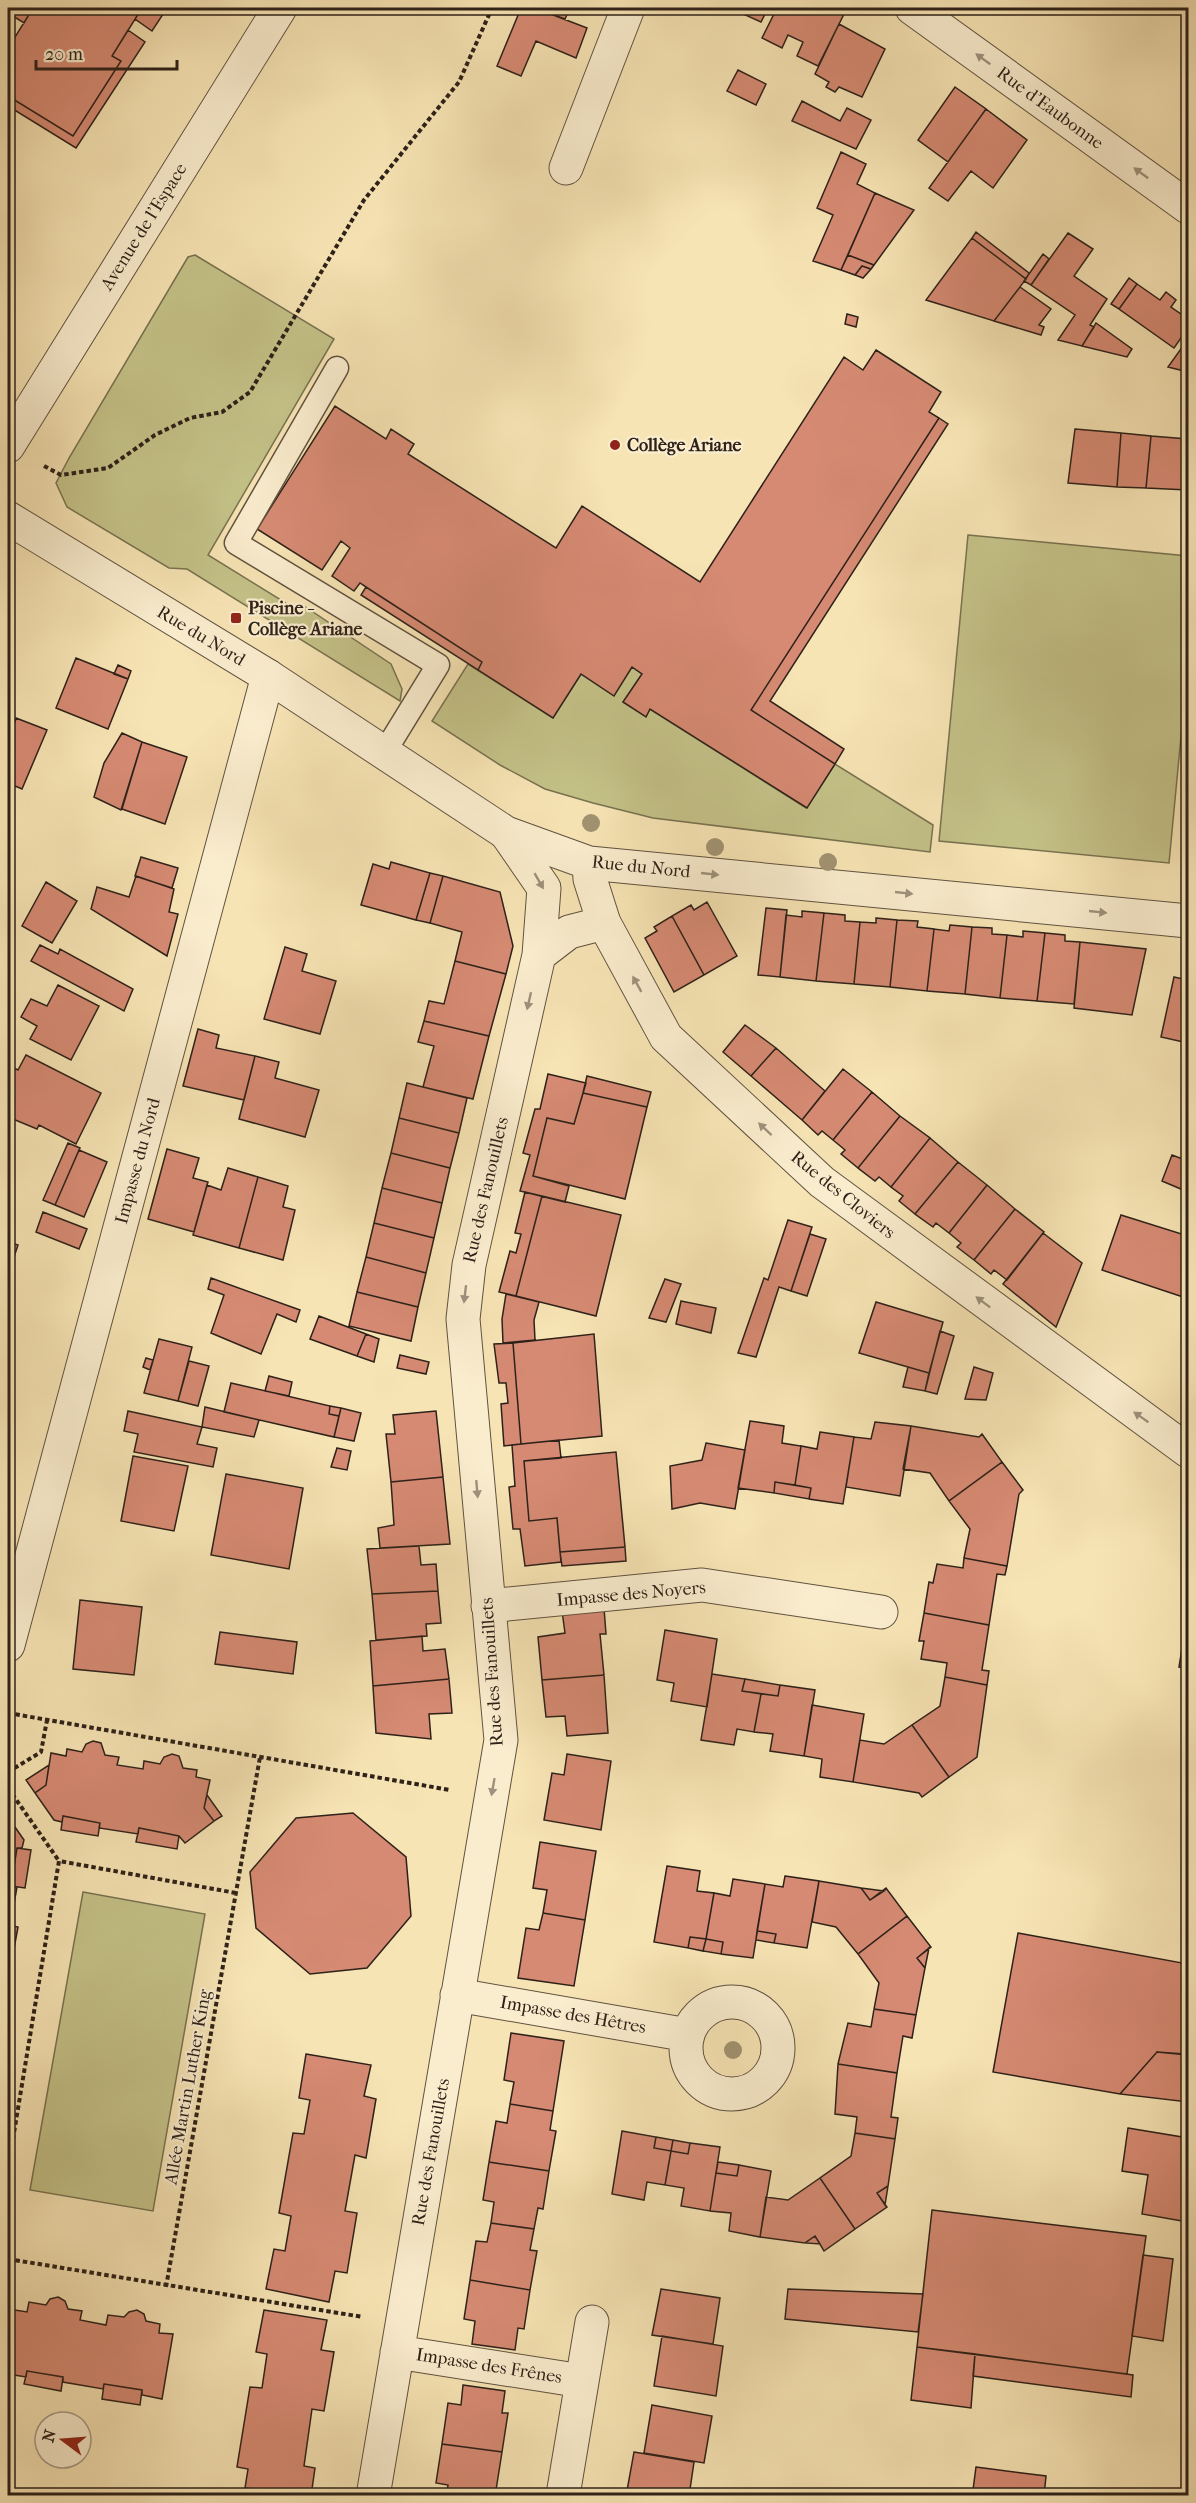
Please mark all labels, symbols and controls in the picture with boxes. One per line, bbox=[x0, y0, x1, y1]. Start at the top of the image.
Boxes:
scale bar bbox=[36, 33, 177, 71]
text: 20 m bbox=[45, 44, 83, 65]
one-way arrow bbox=[975, 53, 991, 65]
street label: Rue d'Eaubonne bbox=[993, 62, 1108, 154]
street label: Avenue de l'Espace bbox=[96, 159, 192, 295]
one-way arrow bbox=[1133, 168, 1149, 179]
place label: Collège Ariane bbox=[627, 435, 742, 456]
marker: Collège Ariane bbox=[608, 438, 622, 452]
place label: Piscine - Collège Ariane bbox=[248, 598, 363, 640]
street label: Rue du Nord bbox=[153, 602, 249, 671]
marker: Piscine - Collège Ariane bbox=[229, 611, 243, 625]
street label: Rue du Nord bbox=[591, 851, 692, 883]
one-way arrow bbox=[701, 869, 720, 879]
one-way arrow bbox=[533, 873, 544, 890]
one-way arrow bbox=[895, 888, 914, 898]
one-way arrow bbox=[1089, 907, 1108, 917]
one-way arrow bbox=[632, 975, 642, 992]
one-way arrow bbox=[523, 992, 533, 1010]
street label: Impasse du Nord bbox=[111, 1096, 165, 1226]
street label: Rue des Fanouillets bbox=[459, 1115, 513, 1265]
one-way arrow bbox=[757, 1122, 772, 1136]
street label: Rue des Cloviers bbox=[787, 1147, 900, 1244]
one-way arrow bbox=[461, 1285, 470, 1304]
one-way arrow bbox=[976, 1296, 991, 1308]
one-way arrow bbox=[1133, 1411, 1149, 1423]
one-way arrow bbox=[472, 1479, 482, 1498]
street label: Impasse des Noyers bbox=[556, 1577, 707, 1611]
street label: Rue des Fanouillets bbox=[476, 1596, 508, 1747]
one-way arrow bbox=[488, 1777, 497, 1796]
street label: Allée Martin Luther King bbox=[160, 1987, 216, 2187]
street label: Impasse des Hêtres bbox=[498, 1992, 648, 2038]
street label: Rue des Fanouillets bbox=[408, 2076, 454, 2227]
street label: Impasse des Frênes bbox=[415, 2344, 564, 2388]
north arrow bbox=[33, 2410, 93, 2470]
text: N bbox=[38, 2427, 60, 2444]

